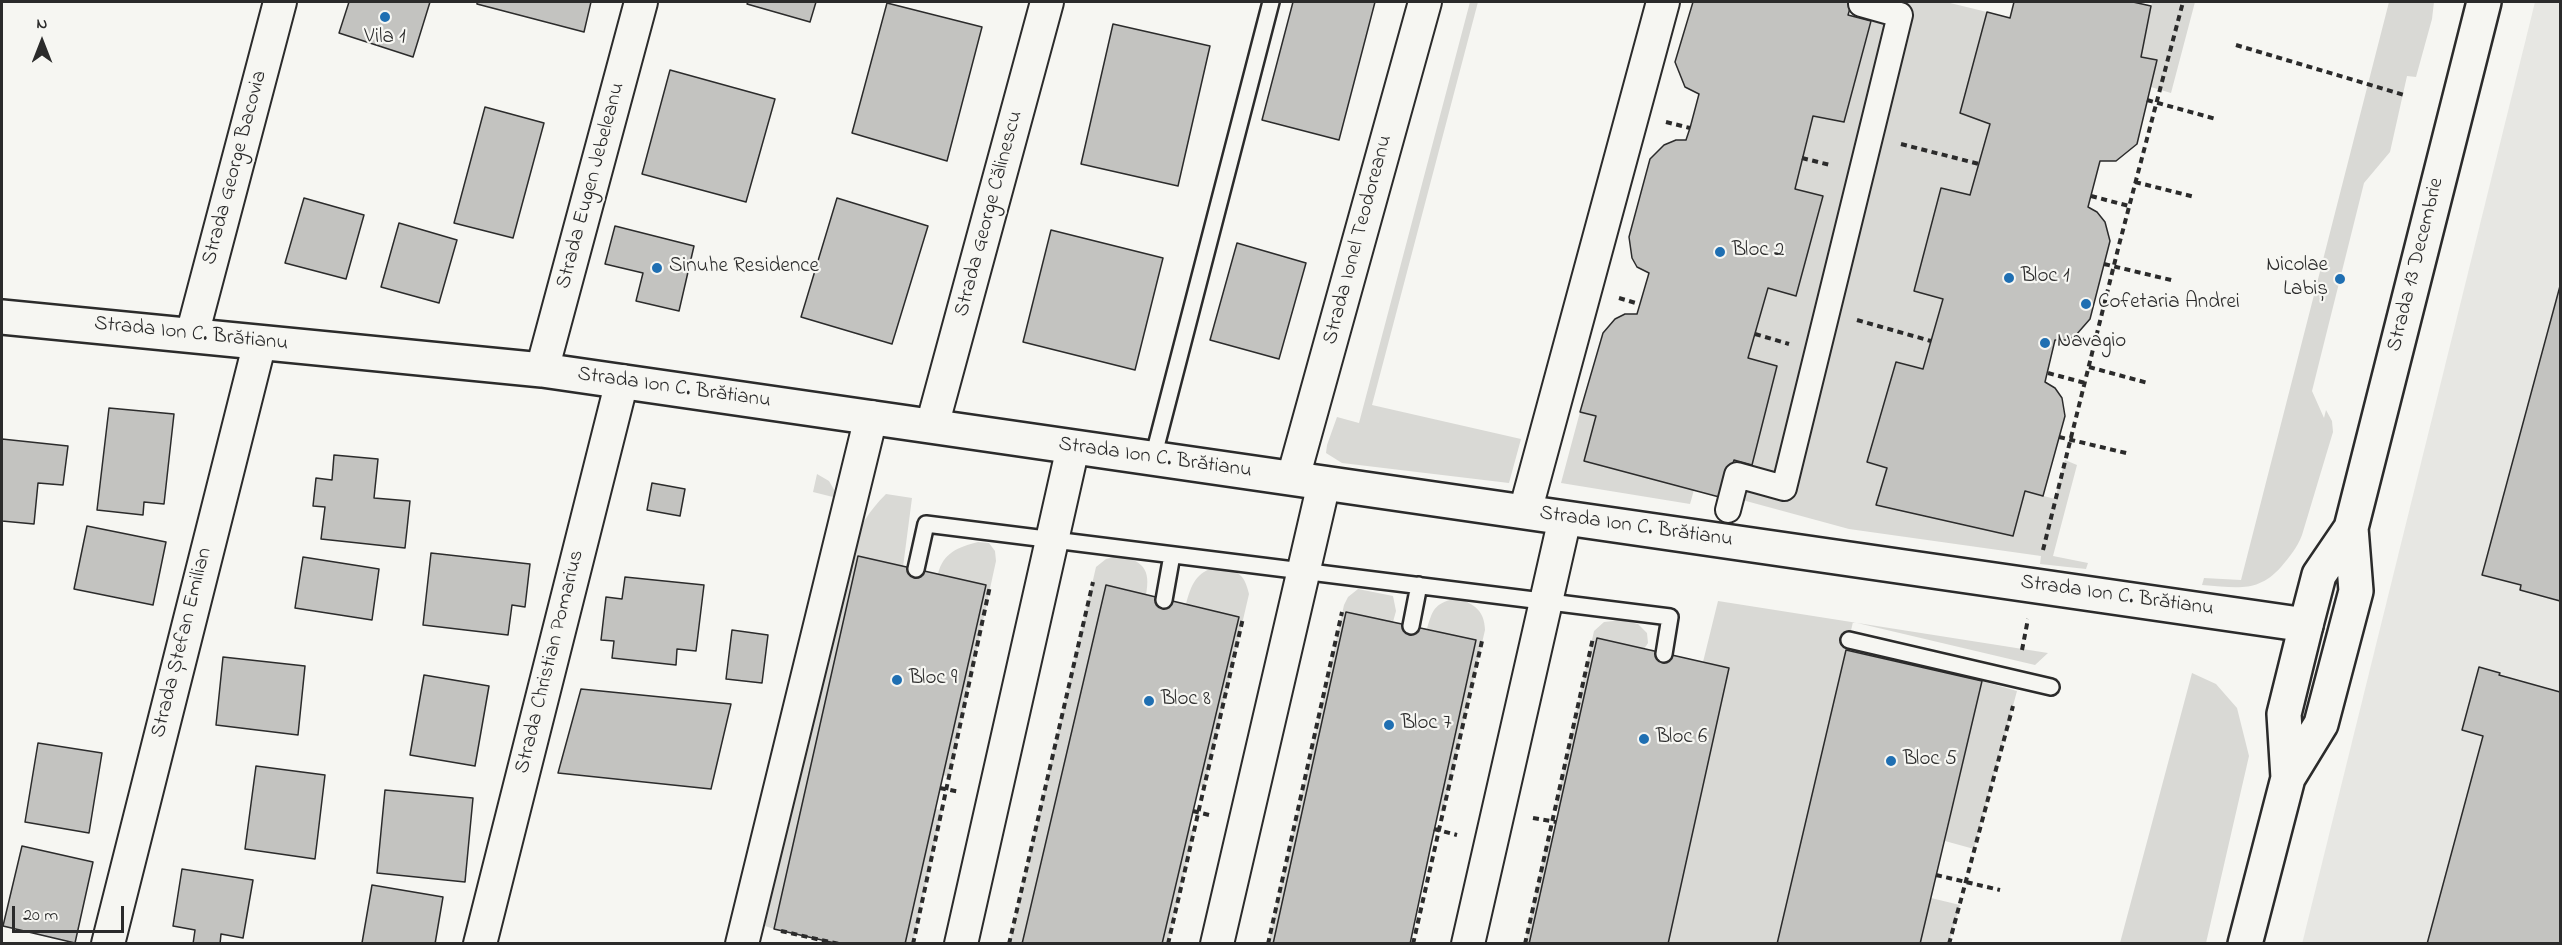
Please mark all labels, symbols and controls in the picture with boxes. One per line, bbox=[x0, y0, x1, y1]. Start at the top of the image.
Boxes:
marker: Vila 1 bbox=[378, 10, 392, 24]
north arrow bbox=[12, 12, 72, 72]
text: N bbox=[37, 12, 47, 36]
place label: Vila 1 bbox=[364, 26, 406, 52]
street label: Strada George Bacovia bbox=[198, 68, 274, 268]
street label: Strada Eugen Jebeleanu bbox=[552, 80, 632, 292]
street label: Strada George Călinescu bbox=[950, 108, 1030, 320]
street label: Strada Ionel Teodoreanu bbox=[1319, 133, 1399, 347]
street label: Strada 13 Decembrie bbox=[2383, 176, 2451, 354]
place label: Bloc 2 bbox=[1732, 239, 1784, 265]
marker: Bloc 2 bbox=[1713, 245, 1727, 259]
place label: Nicolae Labiș bbox=[2266, 254, 2328, 304]
place label: Sinuhe Residence bbox=[669, 255, 819, 281]
marker: Sinuhe Residence bbox=[650, 261, 664, 275]
place label: Bloc 1 bbox=[2021, 265, 2070, 291]
marker: Bloc 1 bbox=[2002, 271, 2016, 285]
marker: Nicolae Labiș bbox=[2333, 272, 2347, 286]
place label: Cofetaria Andrei bbox=[2098, 291, 2240, 317]
marker: Cofetaria Andrei bbox=[2079, 297, 2093, 311]
street label: Strada Ion C. Brătianu bbox=[93, 312, 289, 358]
place label: Navagio bbox=[2057, 330, 2126, 356]
marker: Navagio bbox=[2038, 336, 2052, 350]
street label: Strada Ion C. Brătianu bbox=[576, 363, 772, 415]
street label: Strada Ion C. Brătianu bbox=[1057, 433, 1253, 485]
street label: Strada Ion C. Brătianu bbox=[1538, 502, 1734, 554]
street label: Strada Ștefan Emilian bbox=[147, 545, 219, 741]
street label: Strada Christian Pomarius bbox=[511, 548, 591, 776]
street label: Strada Ion C. Brătianu bbox=[2019, 571, 2215, 623]
place label: Bloc 9 bbox=[909, 667, 957, 693]
marker: Bloc 9 bbox=[890, 673, 904, 687]
place label: Bloc 8 bbox=[1161, 688, 1211, 714]
marker: Bloc 8 bbox=[1142, 694, 1156, 708]
place label: Bloc 7 bbox=[1401, 712, 1452, 738]
marker: Bloc 7 bbox=[1382, 718, 1396, 732]
place label: Bloc 6 bbox=[1656, 726, 1707, 752]
marker: Bloc 6 bbox=[1637, 732, 1651, 746]
place label: Bloc 5 bbox=[1903, 748, 1957, 774]
marker: Bloc 5 bbox=[1884, 754, 1898, 768]
scale bar bbox=[15, 894, 128, 932]
text: 20 m bbox=[23, 903, 58, 929]

